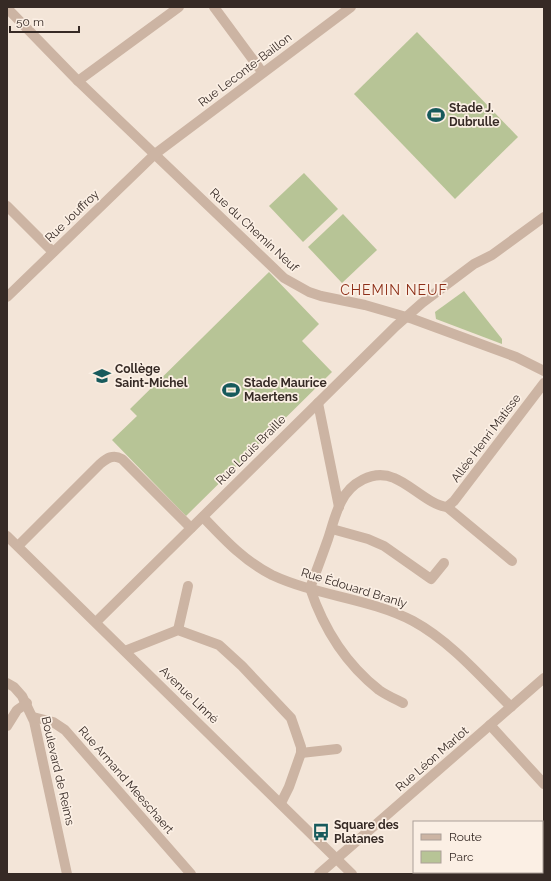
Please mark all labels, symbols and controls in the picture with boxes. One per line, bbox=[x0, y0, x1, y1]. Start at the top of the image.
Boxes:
scale bar bbox=[10, 8, 79, 34]
text: 50 m bbox=[16, 15, 44, 29]
street label: Rue Leconte-Baillon bbox=[196, 30, 294, 110]
place label: Stade J. Dubrulle bbox=[449, 101, 499, 129]
sports icon: Stade J. Dubrulle bbox=[426, 105, 446, 125]
street label: Rue du Chemin Neuf bbox=[207, 185, 302, 275]
street label: Rue Jouffroy bbox=[42, 187, 102, 245]
district label: CHEMIN NEUF bbox=[340, 282, 448, 298]
place label: Collège Saint-Michel bbox=[115, 362, 188, 390]
school or university icon: Collège Saint-Michel bbox=[92, 366, 112, 386]
place label: Stade Maurice Maertens bbox=[244, 376, 327, 404]
sports icon: Stade Maurice Maertens bbox=[221, 380, 241, 400]
street label: Allée Henri Matisse bbox=[448, 391, 524, 485]
street label: Rue Louis Braille bbox=[213, 412, 289, 488]
street label: Rue Édouard Branly bbox=[299, 565, 409, 611]
street label: Avenue Linné bbox=[157, 664, 221, 726]
street label: Boulevard de Reims bbox=[39, 715, 77, 827]
street label: Rue Armand Meeschaert bbox=[76, 723, 176, 837]
street label: Rue Léon Marlot bbox=[393, 724, 471, 794]
place label: Square des Platanes bbox=[334, 818, 399, 846]
legend bbox=[413, 821, 543, 873]
bus stop icon: Square des Platanes bbox=[311, 822, 331, 842]
text: Route bbox=[449, 830, 482, 844]
text: Parc bbox=[449, 850, 474, 864]

